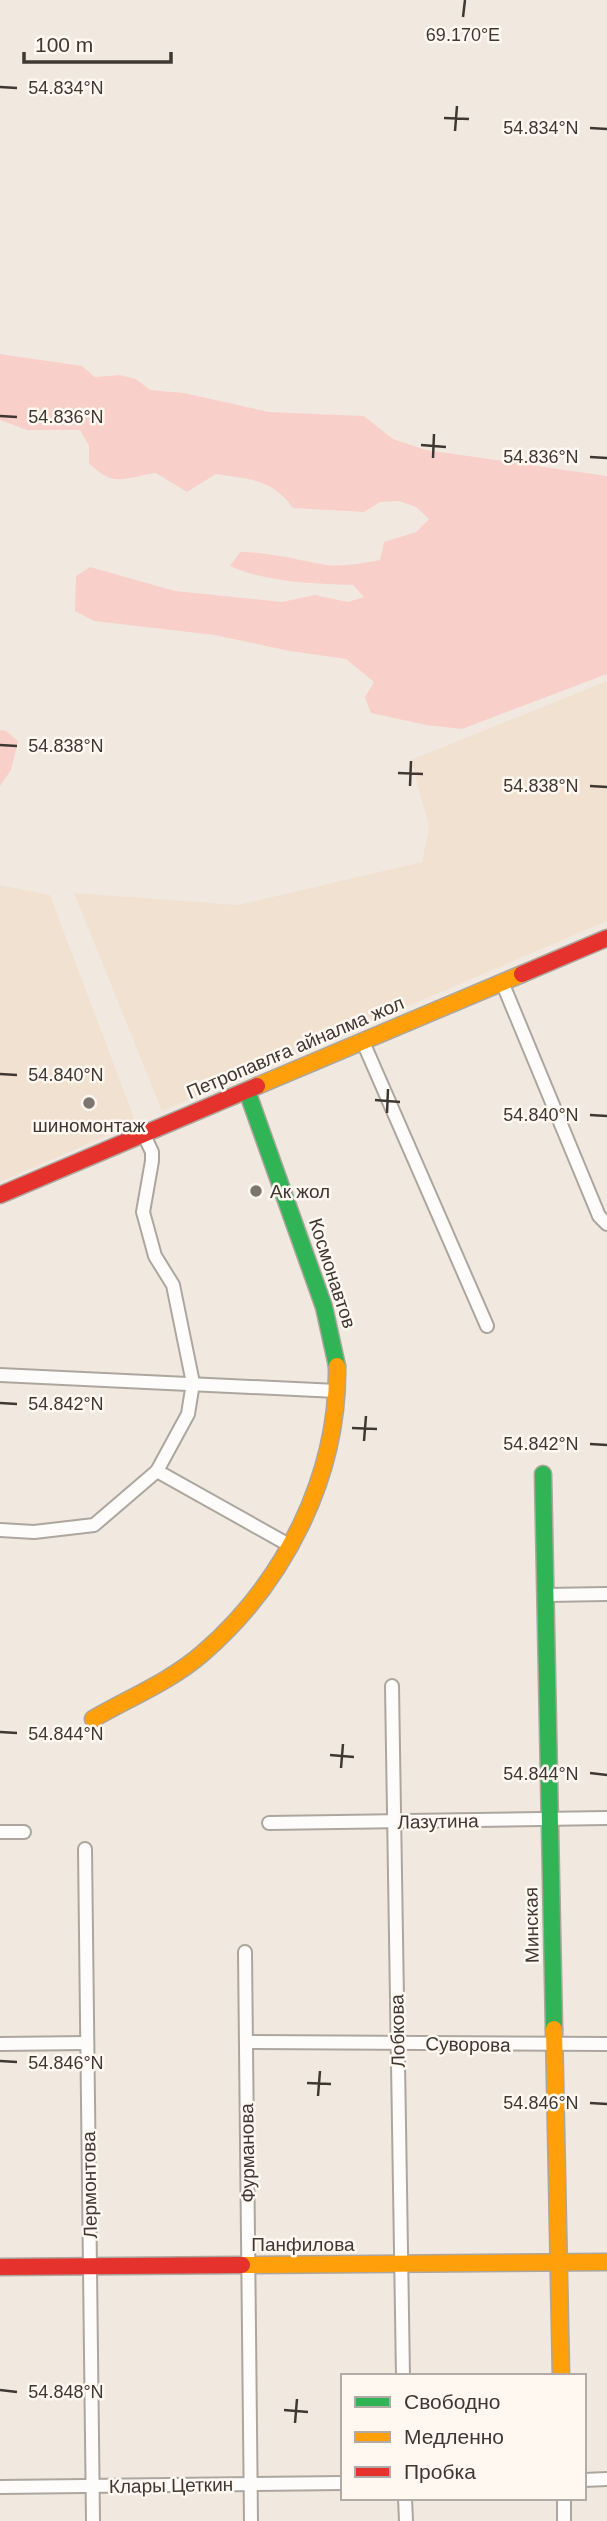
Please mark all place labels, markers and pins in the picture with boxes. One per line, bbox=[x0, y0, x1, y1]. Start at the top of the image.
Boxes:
marker: шиномонтаж bbox=[81, 1095, 97, 1111]
place label: шиномонтаж bbox=[33, 1115, 146, 1136]
place label: Ак жол bbox=[270, 1181, 330, 1202]
marker: Ак жол bbox=[248, 1183, 264, 1199]

